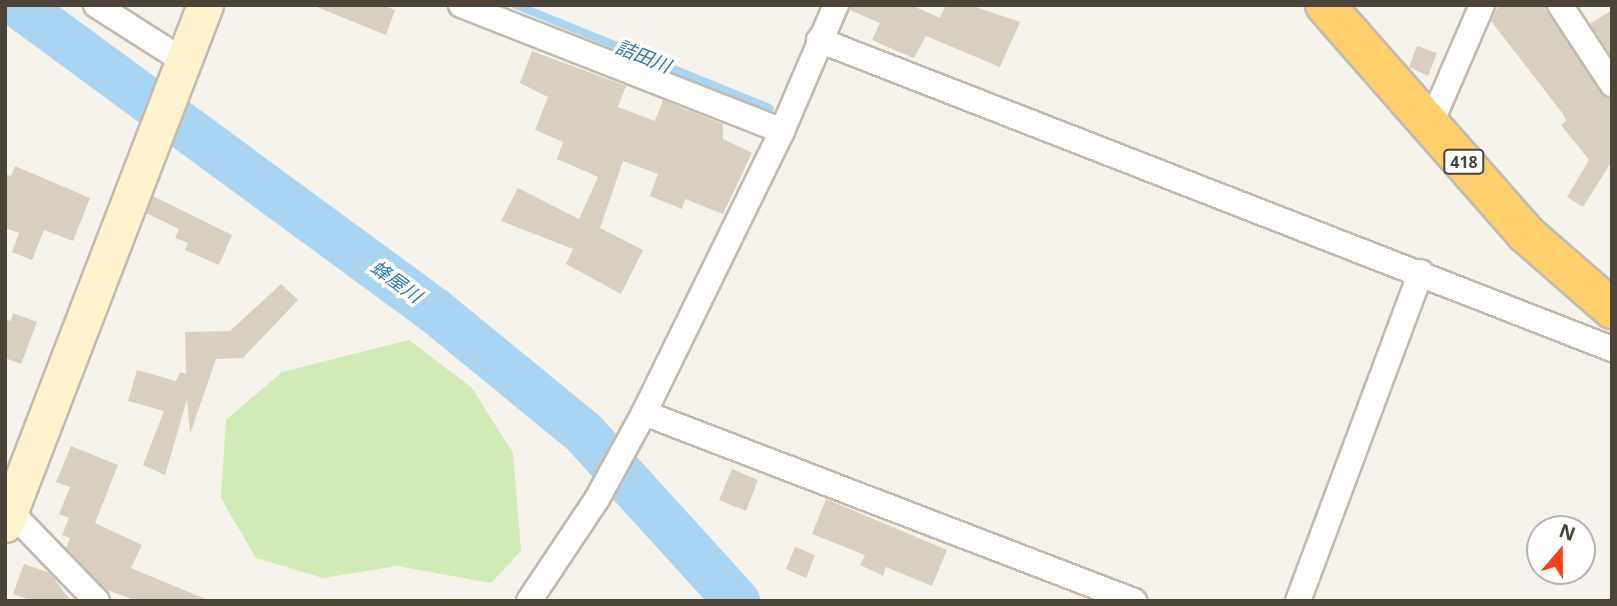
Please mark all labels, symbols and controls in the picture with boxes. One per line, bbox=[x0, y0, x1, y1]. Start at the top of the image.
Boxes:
water label: 詰田川 bbox=[612, 36, 674, 78]
road number: 418 bbox=[1443, 150, 1485, 174]
water label: 蜂屋川 bbox=[366, 256, 426, 308]
north arrow bbox=[1526, 515, 1596, 585]
text: N bbox=[1556, 517, 1579, 547]

